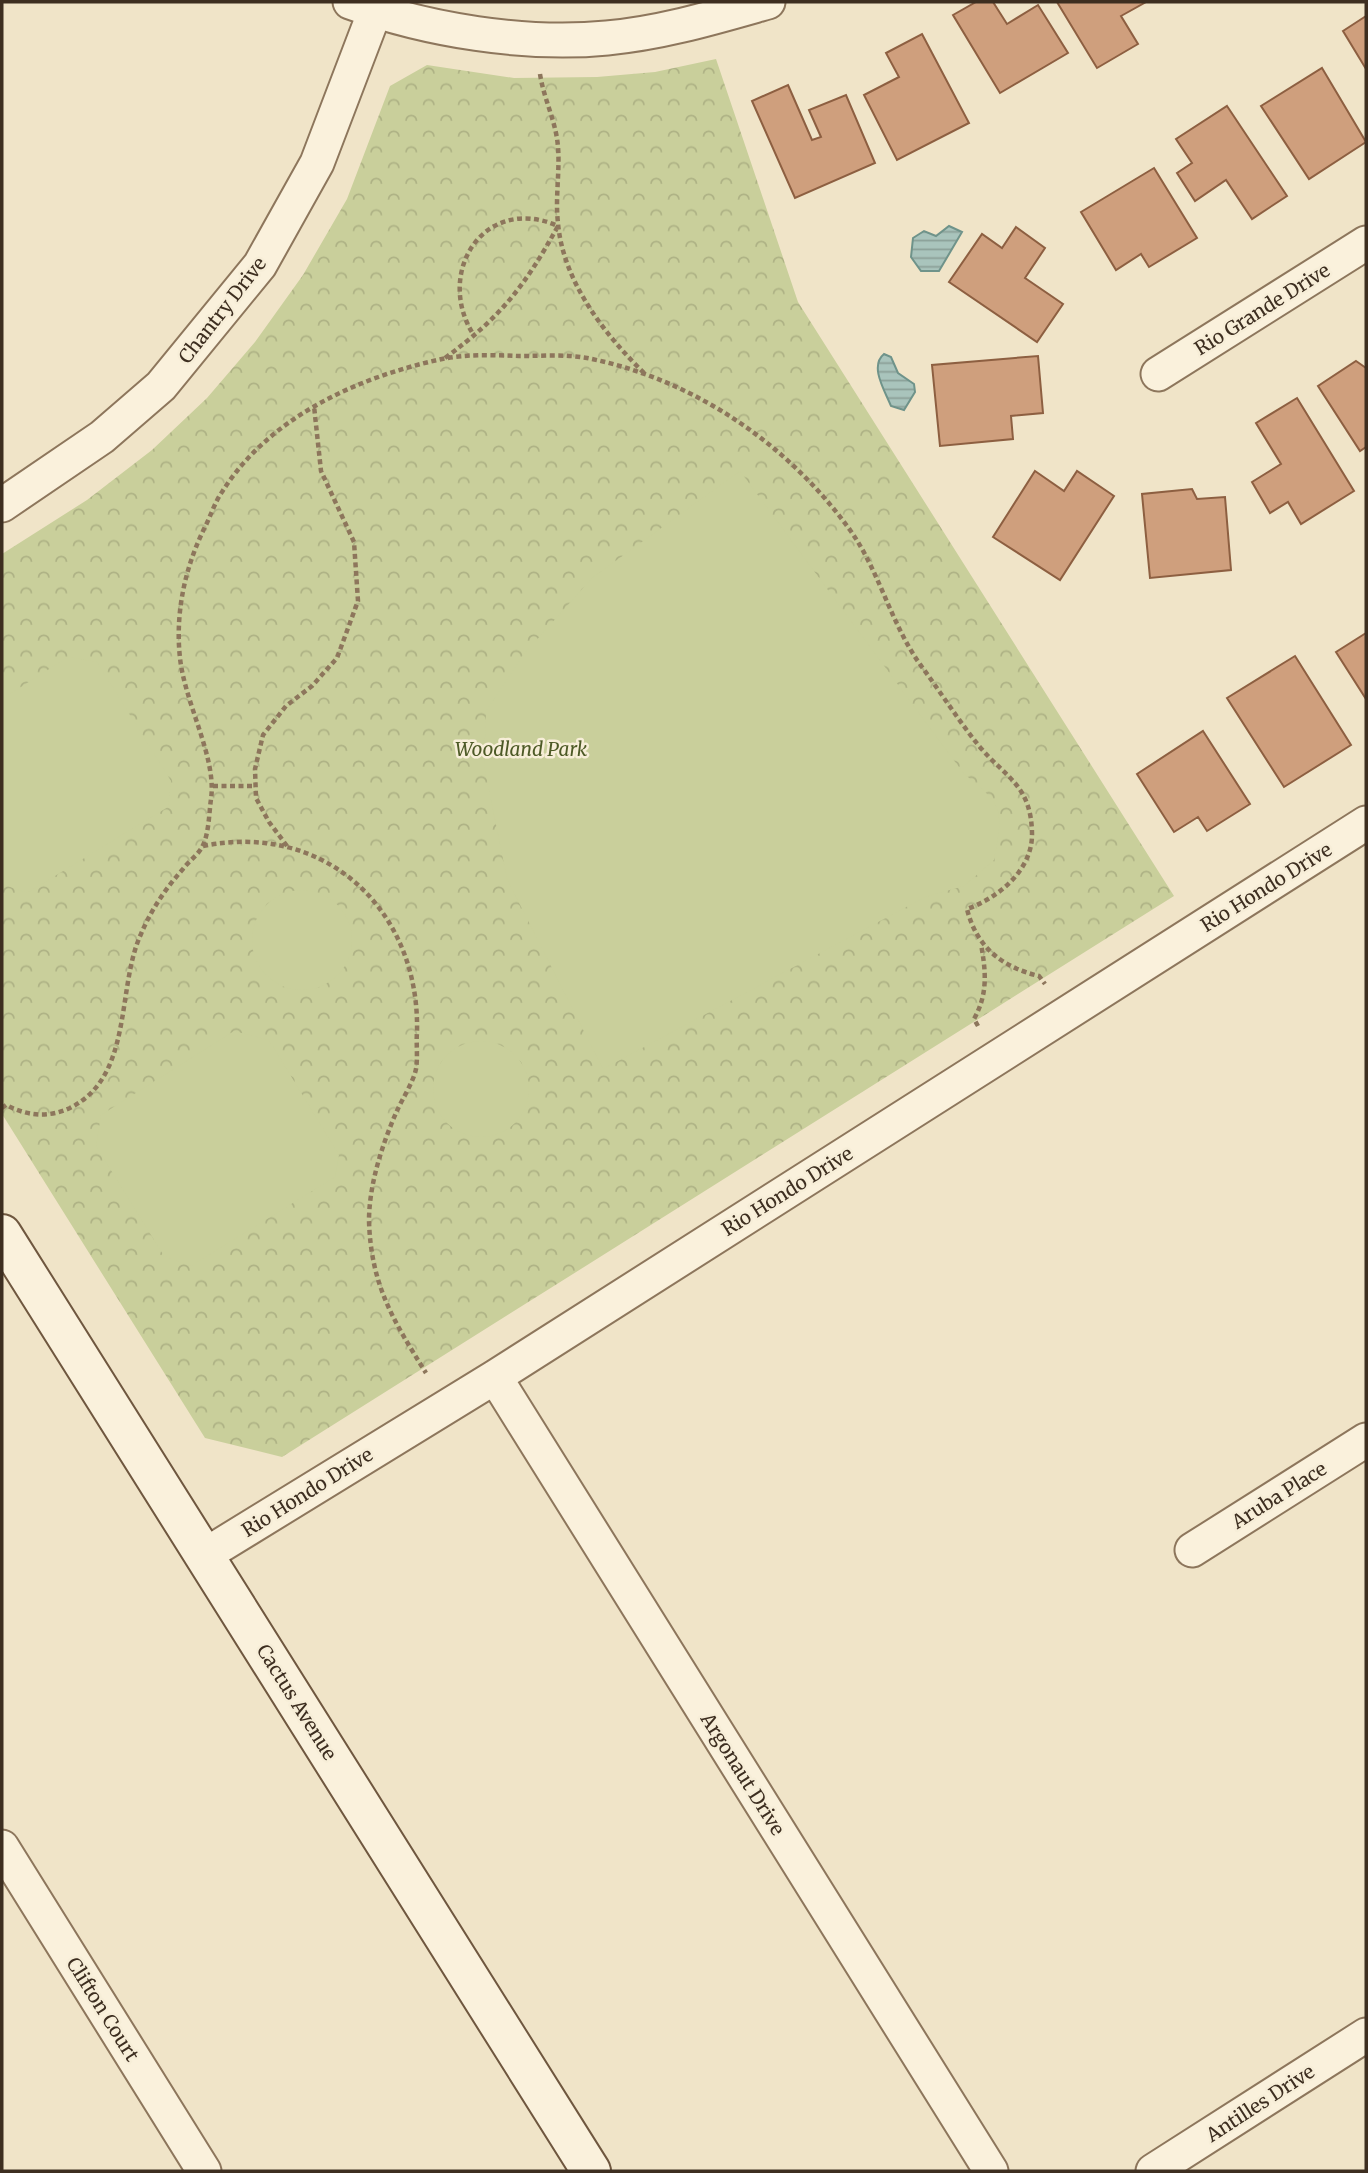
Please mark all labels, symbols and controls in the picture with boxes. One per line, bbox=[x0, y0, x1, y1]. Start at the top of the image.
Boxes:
street label: Chantry Drive bbox=[173, 252, 271, 368]
street label: Rio Grande Drive bbox=[1190, 258, 1334, 360]
park label: Woodland Park bbox=[455, 737, 588, 761]
street label: Rio Hondo Drive bbox=[1196, 837, 1336, 937]
street label: Rio Hondo Drive bbox=[717, 1141, 857, 1241]
street label: Rio Hondo Drive bbox=[237, 1442, 377, 1542]
street label: Aruba Place bbox=[1226, 1456, 1331, 1534]
street label: Cactus Avenue bbox=[252, 1640, 342, 1764]
street label: Argonaut Drive bbox=[695, 1708, 790, 1840]
street label: Clifton Court bbox=[62, 1953, 145, 2066]
street label: Antilles Drive bbox=[1200, 2059, 1319, 2147]

